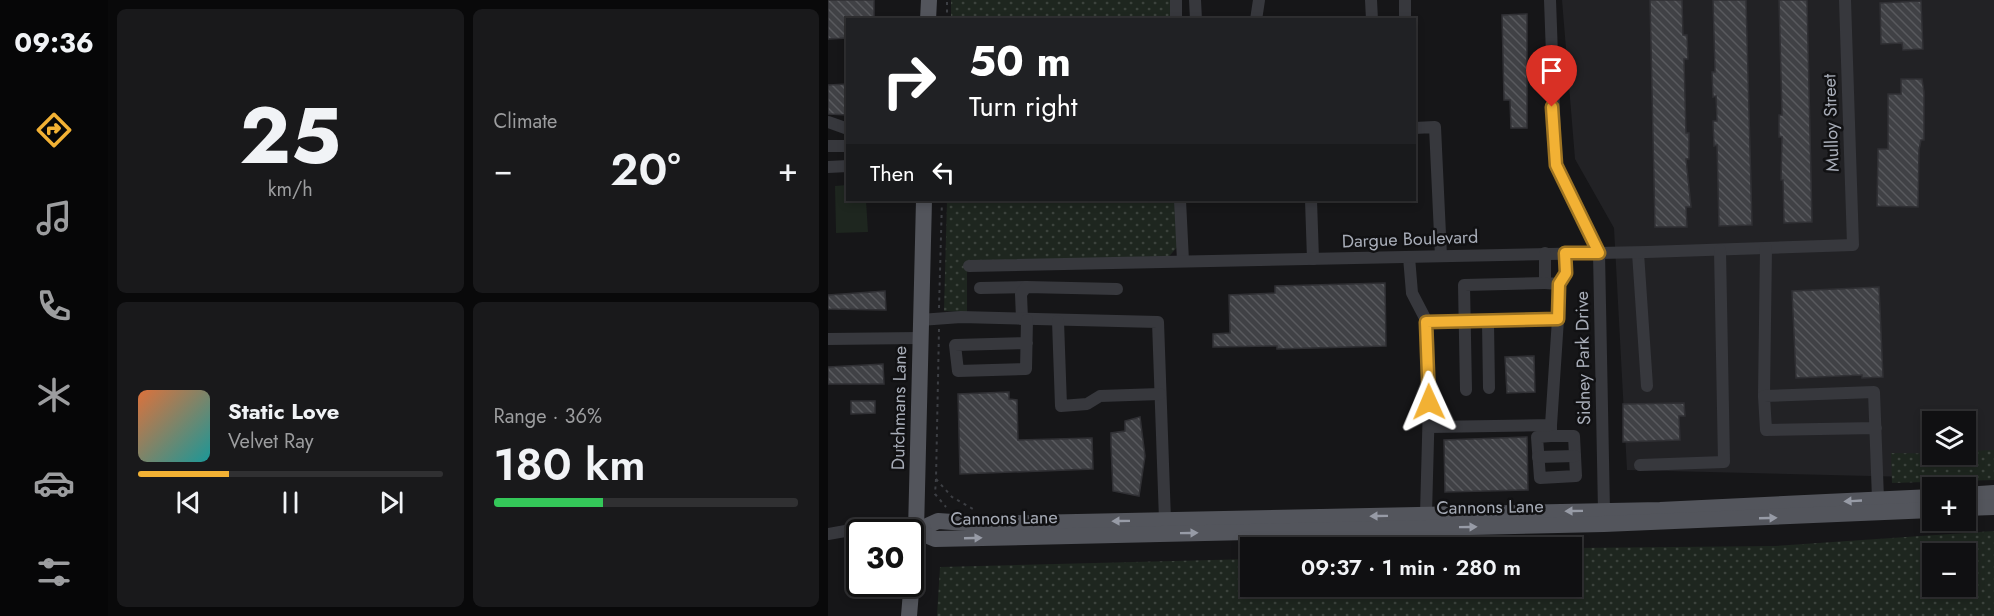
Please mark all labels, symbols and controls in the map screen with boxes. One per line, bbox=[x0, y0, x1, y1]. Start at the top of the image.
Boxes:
text: 09:36 bbox=[14, 23, 94, 62]
text: 50 m bbox=[969, 31, 1071, 92]
icon: right bbox=[870, 42, 948, 120]
pin bbox=[1526, 45, 1577, 107]
icon: arrive bbox=[1535, 54, 1568, 87]
street label: Mulloy Street bbox=[1816, 73, 1846, 172]
text: 25 bbox=[240, 80, 341, 192]
text: Turn right bbox=[969, 87, 1077, 126]
text: Climate bbox=[494, 107, 557, 136]
icon: directions bbox=[33, 109, 75, 151]
text: 20° bbox=[610, 137, 681, 202]
text: − bbox=[494, 146, 513, 193]
text: + bbox=[778, 146, 798, 193]
icon: left bbox=[927, 156, 960, 189]
text: Then bbox=[870, 157, 915, 189]
text: km/h bbox=[268, 175, 313, 204]
icon: music bbox=[33, 197, 75, 239]
street label: Dargue Boulevard bbox=[1341, 224, 1479, 254]
icon: phone bbox=[33, 285, 75, 327]
street label: Sidney Park Drive bbox=[1569, 291, 1597, 425]
street label: Dutchmans Lane bbox=[885, 346, 913, 470]
position arrow bbox=[1397, 370, 1461, 434]
icon: climate bbox=[33, 374, 75, 416]
text: Static Love bbox=[228, 395, 339, 427]
text: Range · 36% bbox=[494, 402, 602, 431]
map controls bbox=[1922, 411, 1976, 597]
button: layers bbox=[1922, 411, 1976, 465]
text: Velvet Ray bbox=[228, 427, 314, 456]
text: 180 km bbox=[494, 432, 646, 497]
icon: car bbox=[33, 462, 75, 504]
button: + bbox=[1922, 477, 1976, 531]
icon: previous bbox=[172, 486, 205, 519]
icon: pause bbox=[274, 486, 307, 519]
icon: next bbox=[375, 486, 408, 519]
street label: Cannons Lane bbox=[1436, 493, 1544, 521]
one-way arrow bbox=[1843, 496, 1862, 505]
street label: Cannons Lane bbox=[950, 504, 1058, 532]
one-way arrow bbox=[1564, 507, 1583, 516]
one-way arrow bbox=[1369, 511, 1388, 520]
one-way arrow bbox=[1758, 513, 1777, 523]
one-way arrow bbox=[1111, 516, 1130, 526]
speed limit sign: 30 bbox=[846, 519, 924, 597]
one-way arrow bbox=[1459, 523, 1478, 532]
one-way arrow bbox=[1180, 528, 1199, 538]
one-way arrow bbox=[964, 533, 983, 543]
button: − bbox=[1922, 543, 1976, 597]
icon: filters bbox=[33, 551, 75, 593]
text: 09:37 · 1 min · 280 m bbox=[1301, 551, 1521, 583]

